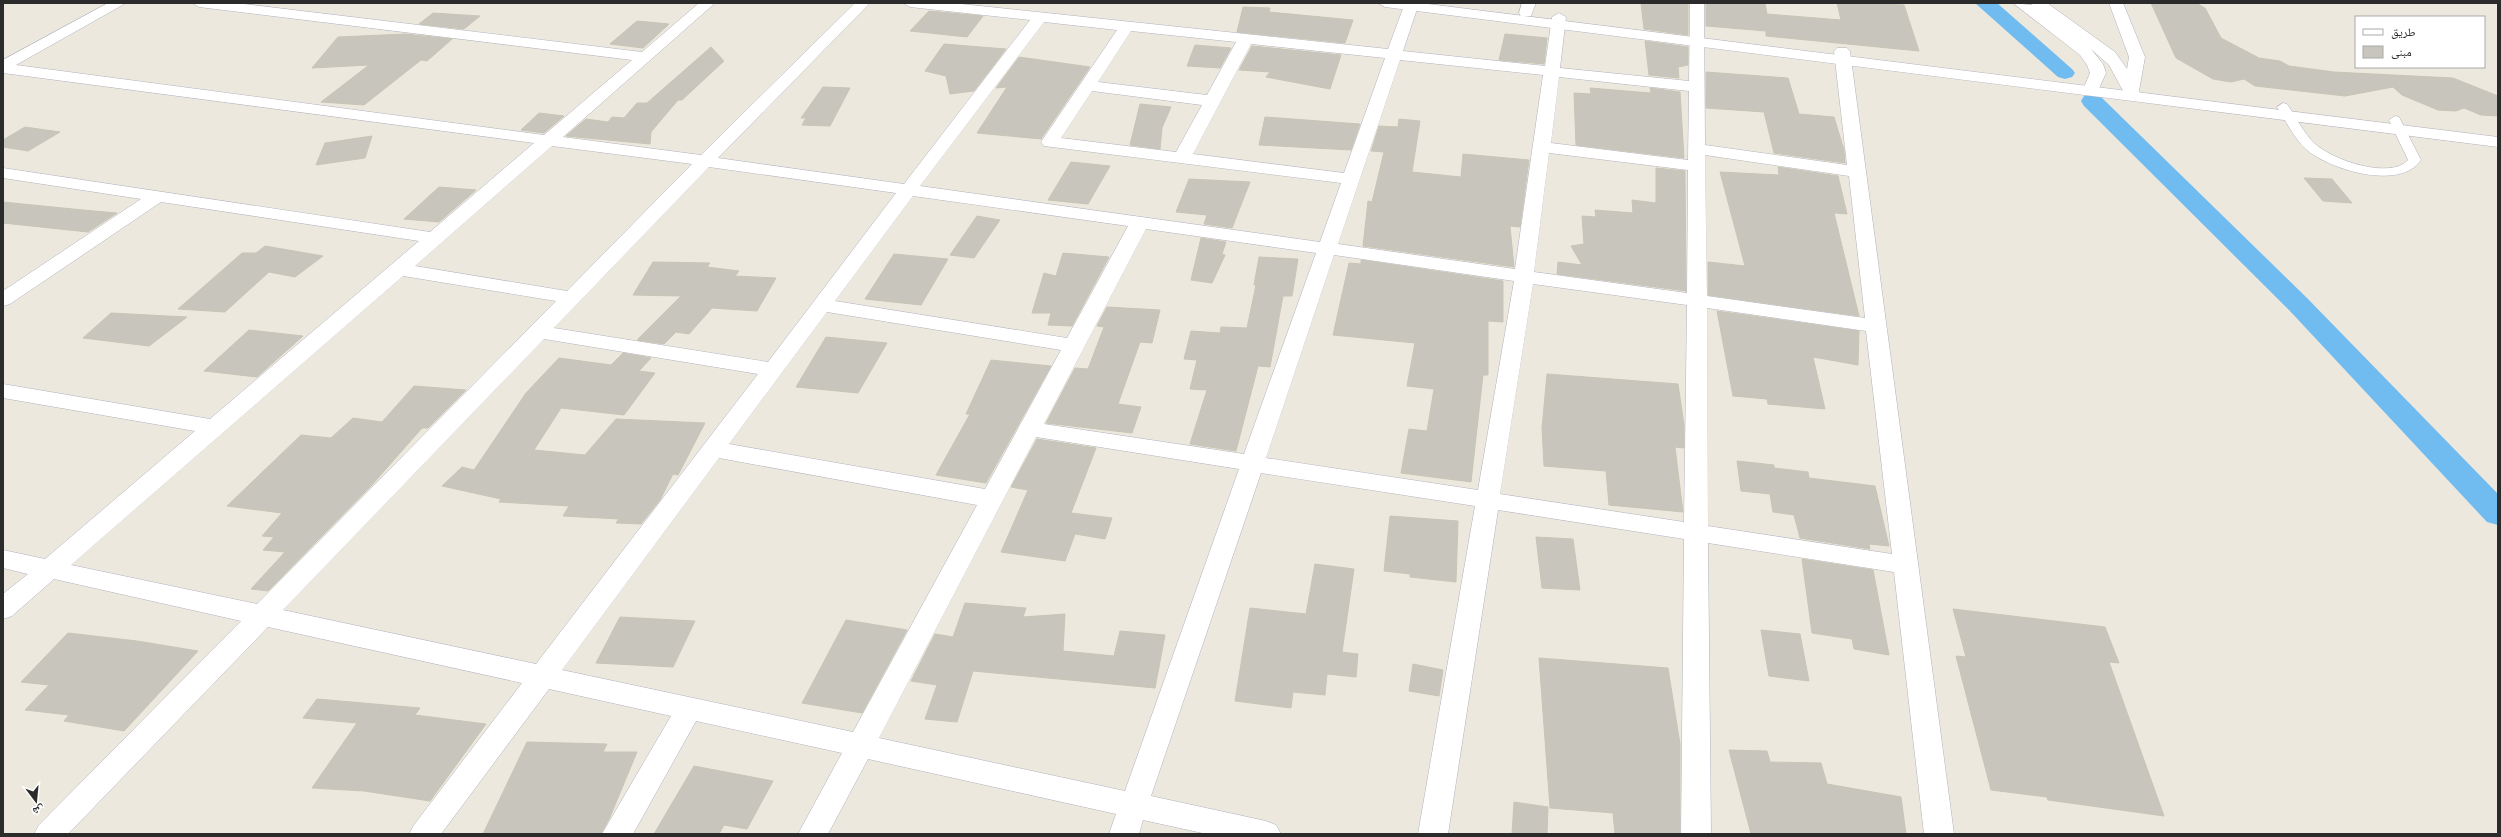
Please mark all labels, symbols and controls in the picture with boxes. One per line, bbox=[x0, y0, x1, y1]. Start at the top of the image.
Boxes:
legend bbox=[2355, 16, 2485, 68]
text: طريق bbox=[2391, 23, 2416, 40]
text: مبنى bbox=[2391, 43, 2412, 60]
north arrow bbox=[16, 781, 56, 821]
text: ش bbox=[31, 801, 47, 820]

